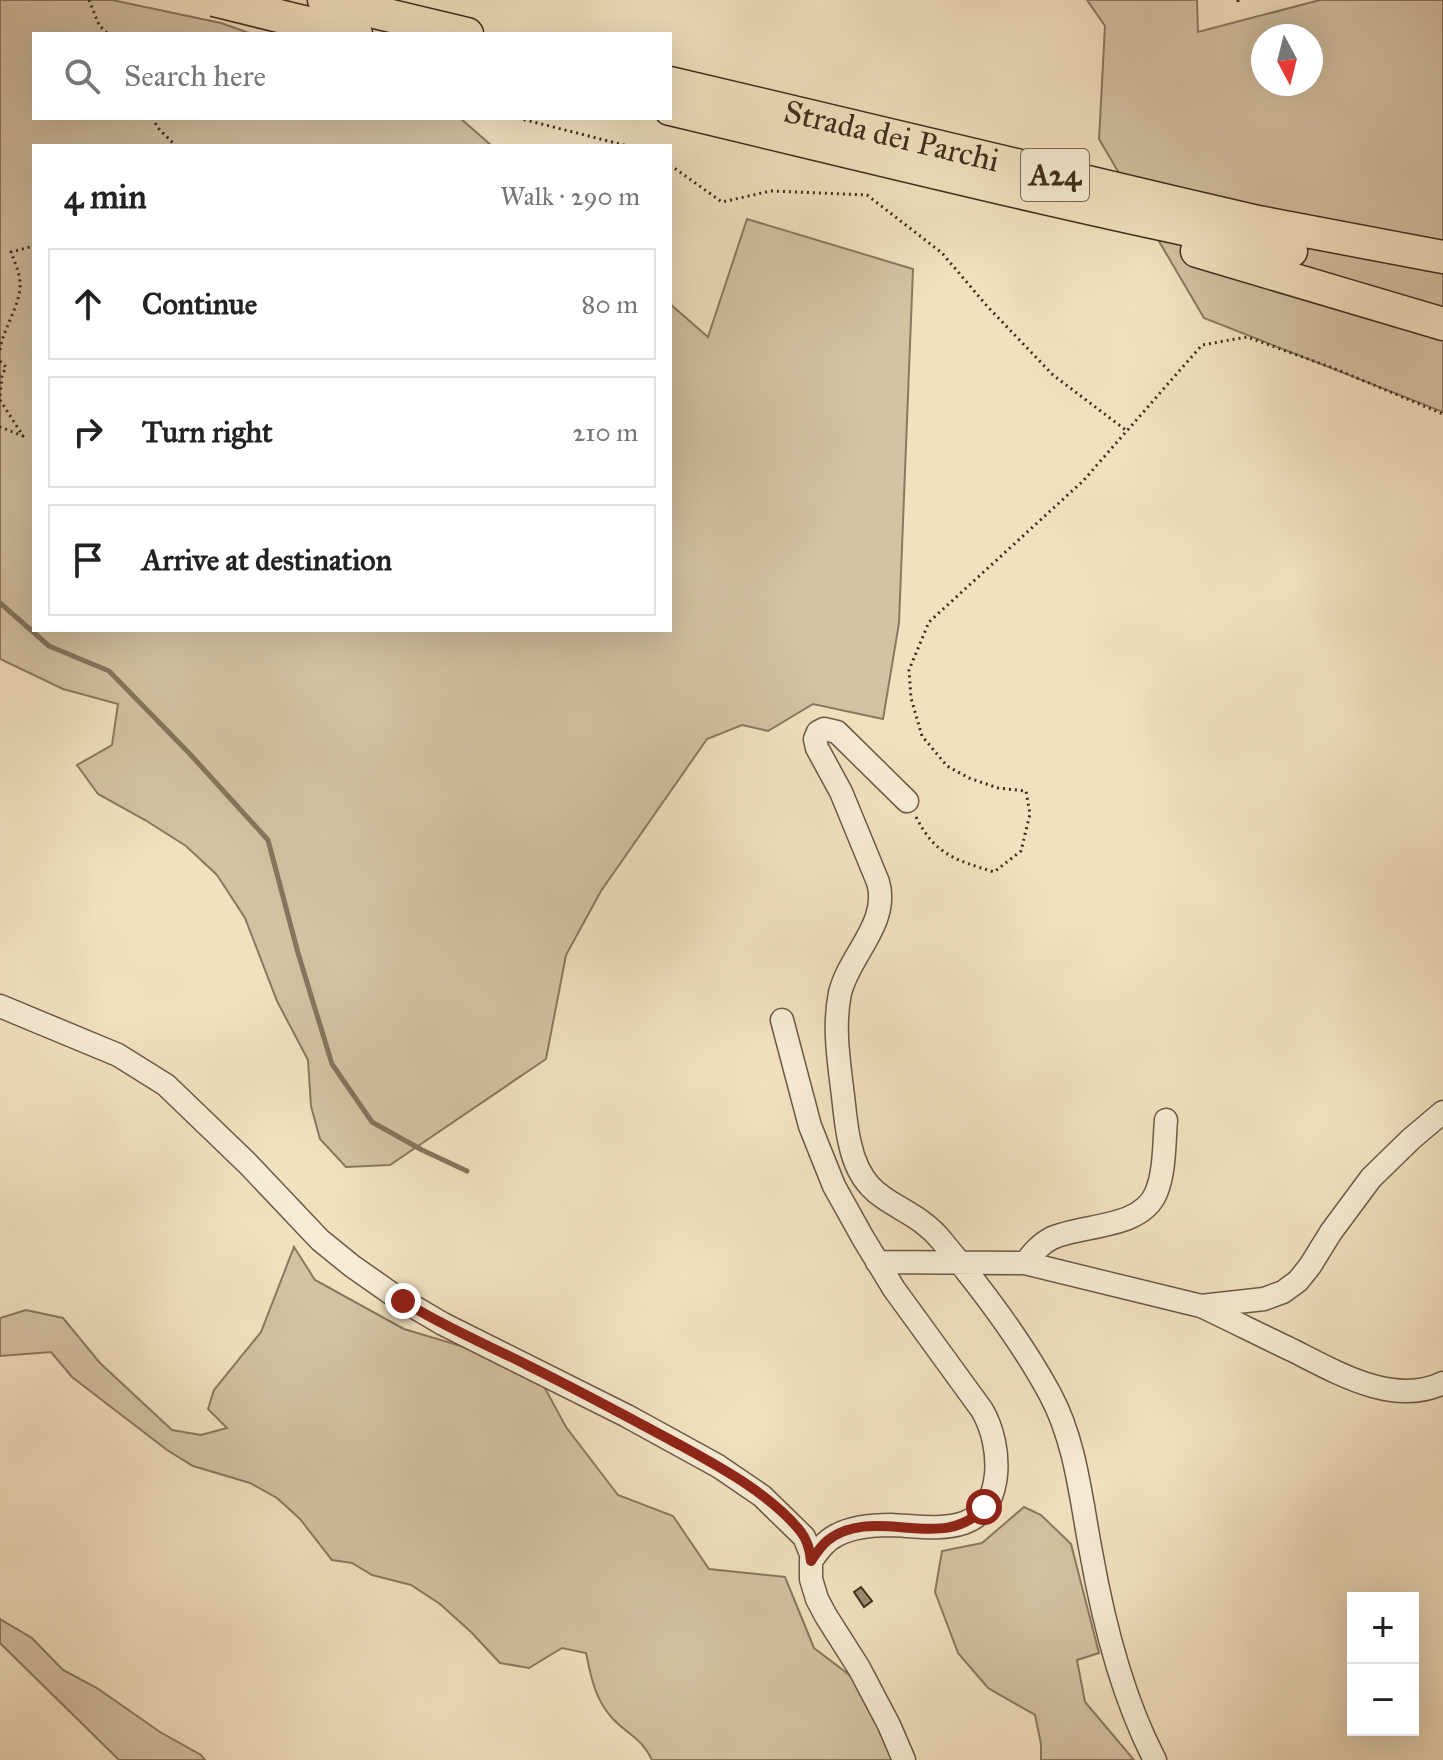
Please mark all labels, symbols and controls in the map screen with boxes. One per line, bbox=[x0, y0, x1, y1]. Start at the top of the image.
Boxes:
north arrow bbox=[1251, 24, 1323, 96]
search box bbox=[32, 32, 672, 120]
icon: search bbox=[60, 54, 104, 98]
text: Search here bbox=[124, 58, 266, 94]
street label: Strada dei Parchi bbox=[780, 92, 1003, 180]
road number: A24 bbox=[1021, 149, 1089, 201]
text: 4 min bbox=[64, 176, 147, 217]
text: Walk · 290 m bbox=[500, 180, 640, 212]
icon: ahead bbox=[66, 282, 110, 326]
text: Continue bbox=[142, 286, 257, 322]
text: 80 m bbox=[582, 288, 638, 320]
icon: right bbox=[66, 410, 110, 454]
text: Turn right bbox=[142, 414, 273, 450]
text: 210 m bbox=[572, 416, 638, 448]
icon: arrive bbox=[66, 538, 110, 582]
text: Arrive at destination bbox=[142, 542, 392, 578]
route end bbox=[385, 1283, 421, 1319]
route start bbox=[966, 1489, 1002, 1525]
map controls bbox=[1347, 1592, 1419, 1736]
button: + bbox=[1347, 1592, 1419, 1664]
button: − bbox=[1347, 1664, 1419, 1736]

